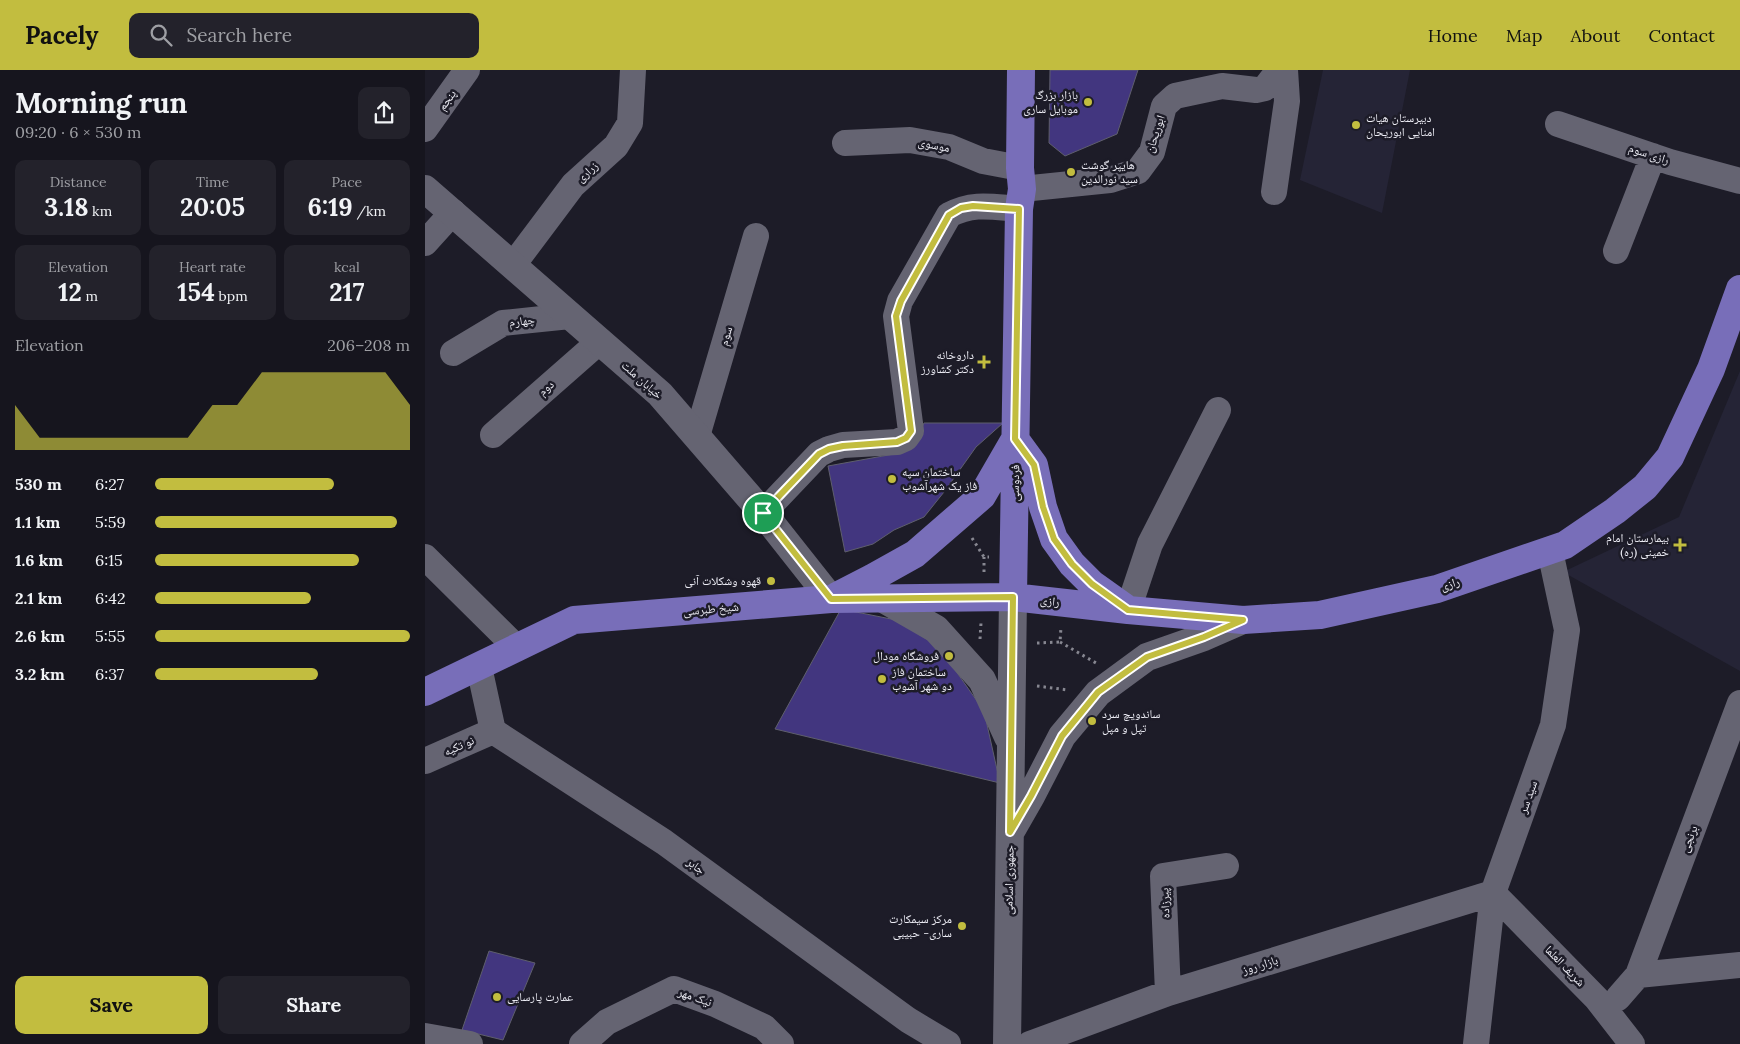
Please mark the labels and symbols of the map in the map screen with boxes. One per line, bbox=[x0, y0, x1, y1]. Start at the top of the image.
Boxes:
street label: پنجم bbox=[434, 86, 460, 114]
place label: بازار بزرگ موبایل ساری bbox=[1023, 87, 1078, 116]
marker: بازار بزرگ موبایل ساری bbox=[1082, 96, 1094, 108]
place label: دبیرستان هیات امنایی ابوریحان bbox=[1366, 110, 1435, 139]
street label: ابوریحان bbox=[1141, 113, 1168, 155]
marker: دبیرستان هیات امنایی ابوریحان bbox=[1350, 119, 1362, 131]
street label: موسوی bbox=[917, 134, 951, 155]
street label: رازی سوم bbox=[1627, 140, 1672, 168]
place label: هایپر گوشت سید نورالدین bbox=[1081, 157, 1138, 186]
street label: زراری bbox=[573, 158, 601, 185]
marker: هایپر گوشت سید نورالدین bbox=[1065, 166, 1077, 178]
street label: چهارم bbox=[508, 312, 536, 330]
street label: سوم bbox=[716, 324, 736, 348]
place label: داروخانه دکتر کشاورز bbox=[920, 347, 974, 376]
marker: داروخانه دکتر کشاورز bbox=[978, 356, 990, 368]
street label: خیابان ملت bbox=[619, 357, 666, 402]
street label: دوم bbox=[535, 377, 557, 399]
place label: ساختمان سپه فاز یک شهرآشوب bbox=[902, 464, 977, 493]
street label: فردوسی bbox=[1007, 465, 1022, 501]
marker: ساختمان سپه فاز یک شهرآشوب bbox=[886, 473, 898, 485]
pin bbox=[742, 492, 784, 534]
place label: بیمارستان امام خمینی (ره) bbox=[1606, 530, 1669, 560]
marker: بیمارستان امام خمینی (ره) bbox=[1673, 538, 1687, 552]
place label: قهوه وشکلات آنی bbox=[685, 573, 761, 588]
street label: رازی bbox=[1438, 573, 1462, 594]
marker: قهوه وشکلات آنی bbox=[765, 575, 777, 587]
street label: رازی bbox=[1039, 592, 1061, 609]
street label: شیخ طبرسی bbox=[683, 599, 740, 619]
place label: فروشگاه مودال bbox=[873, 648, 939, 663]
marker: فروشگاه مودال bbox=[943, 650, 955, 662]
place label: ساختمان فاز دو شهر آشوب bbox=[891, 664, 952, 693]
marker: ساختمان فاز دو شهر آشوب bbox=[876, 673, 888, 685]
place label: ساندویچ سرد تپل و مپل bbox=[1102, 706, 1161, 735]
marker: ساندویچ سرد تپل و مپل bbox=[1086, 715, 1098, 727]
street label: نو تکیه bbox=[441, 732, 476, 759]
street label: سید سر bbox=[1514, 778, 1541, 816]
street label: برنجی bbox=[1677, 823, 1701, 855]
street label: جمهوری اسلامی bbox=[1000, 845, 1017, 915]
street label: جابر bbox=[683, 853, 709, 878]
street label: پیرزاده bbox=[1156, 887, 1173, 919]
place label: مرکز سیمکارت ساری- حبیبی bbox=[889, 911, 952, 940]
marker: مرکز سیمکارت ساری- حبیبی bbox=[956, 920, 968, 932]
street label: شریف العلما bbox=[1542, 942, 1589, 989]
street label: بازار روز bbox=[1239, 952, 1280, 978]
street label: نیک مهر bbox=[675, 983, 714, 1010]
place label: عمارت پارسایی bbox=[507, 989, 573, 1004]
marker: عمارت پارسایی bbox=[491, 991, 503, 1003]

